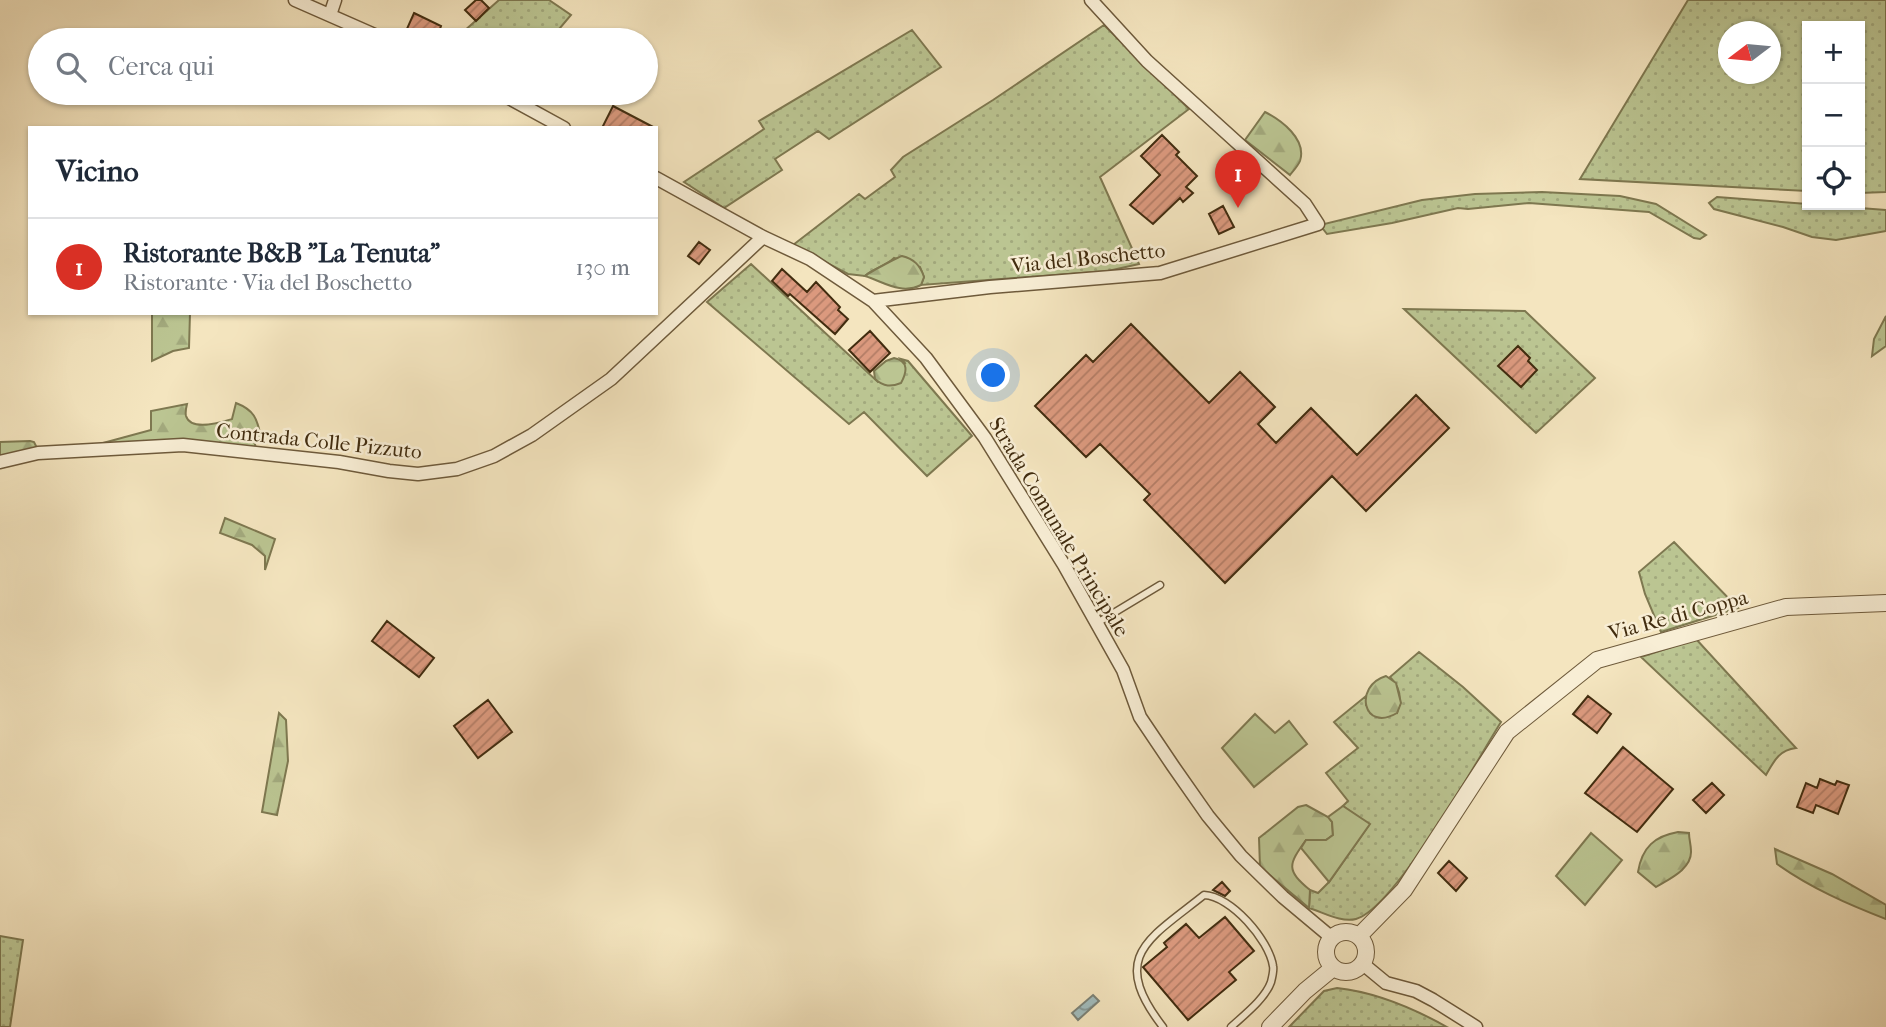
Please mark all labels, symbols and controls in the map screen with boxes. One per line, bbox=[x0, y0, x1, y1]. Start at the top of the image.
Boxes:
north arrow bbox=[1718, 21, 1781, 84]
map controls bbox=[1802, 21, 1865, 210]
button: + bbox=[1802, 21, 1865, 84]
search box bbox=[28, 28, 658, 105]
icon: search bbox=[52, 48, 90, 86]
text: Cerca qui bbox=[108, 51, 214, 82]
button: − bbox=[1802, 84, 1865, 147]
button: locate bbox=[1802, 147, 1865, 210]
pin: 1 bbox=[1215, 150, 1261, 208]
text: Vicino bbox=[56, 154, 139, 189]
text: Ristorante B&B "La Tenuta" bbox=[123, 238, 440, 269]
street label: Via del Boschetto bbox=[1009, 238, 1166, 278]
text: 1 bbox=[75, 254, 83, 281]
text: 130 m bbox=[576, 254, 630, 281]
text: Ristorante · Via del Boschetto bbox=[123, 269, 412, 296]
your location bbox=[976, 358, 1010, 392]
street label: Strada Comunale Principale bbox=[984, 413, 1134, 641]
street label: Contrada Colle Pizzuto bbox=[215, 418, 423, 464]
street label: Via Re di Coppa bbox=[1605, 585, 1751, 645]

